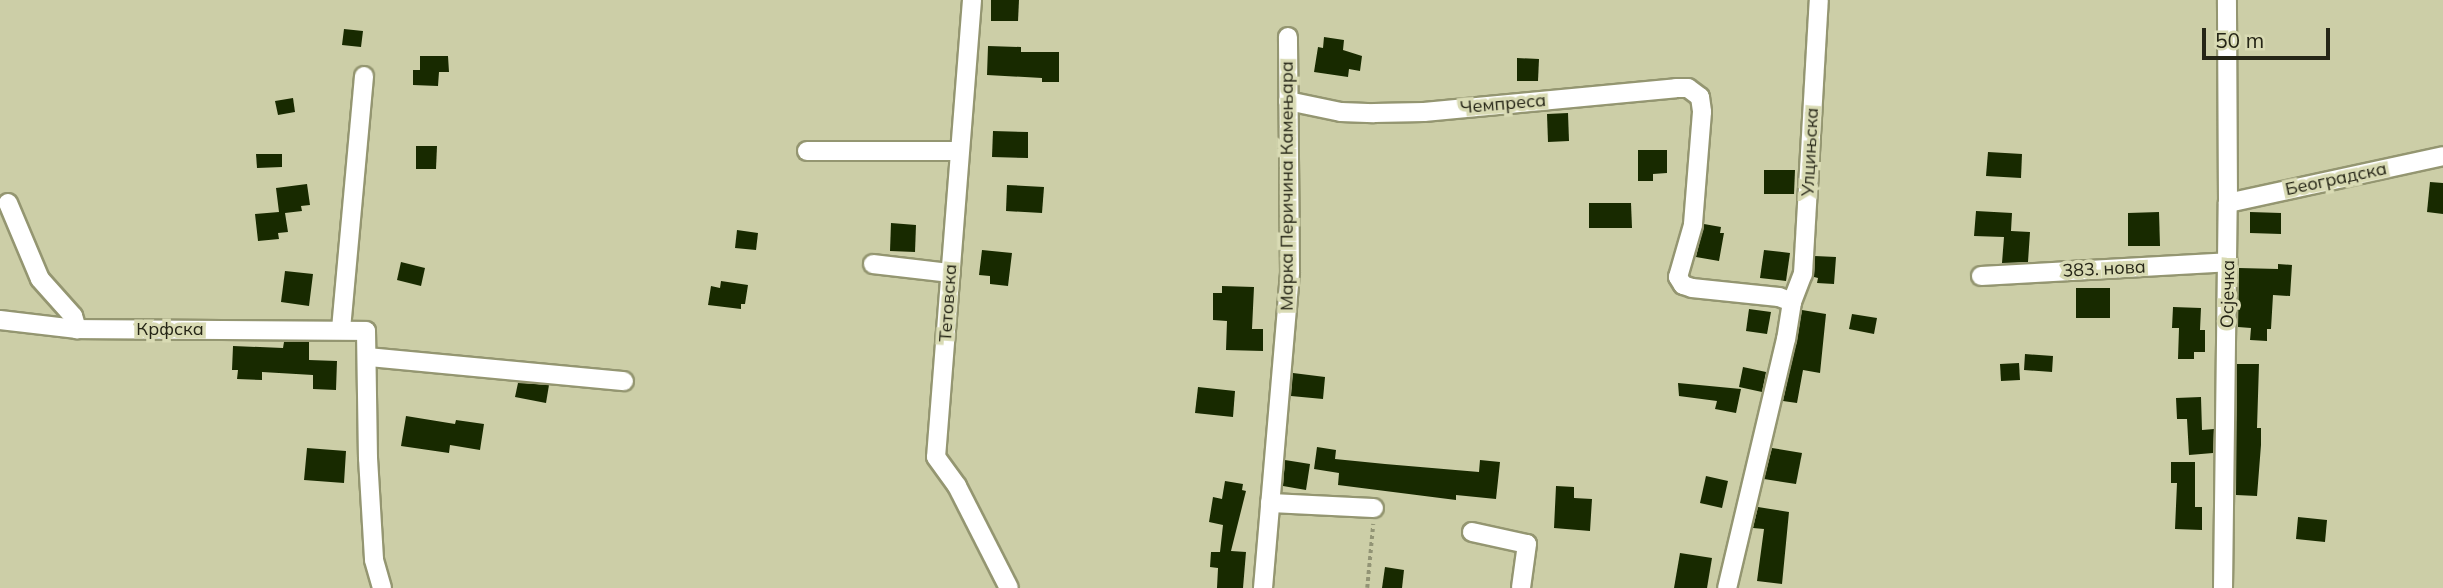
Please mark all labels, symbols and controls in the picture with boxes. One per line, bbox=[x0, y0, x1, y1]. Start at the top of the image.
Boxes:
scale bar bbox=[2205, 14, 2333, 58]
text: 50 m bbox=[2215, 27, 2264, 53]
street label: Марка Перичина Камењара bbox=[1276, 61, 1298, 311]
street label: Чемпреса bbox=[1459, 89, 1547, 119]
street label: Улцињска bbox=[1797, 107, 1823, 197]
street label: Београдска bbox=[2283, 158, 2389, 200]
street label: 383. нова bbox=[2062, 256, 2146, 282]
street label: Осјечка bbox=[2217, 260, 2239, 328]
street label: Тетовска bbox=[935, 263, 961, 343]
street label: Крфска bbox=[136, 318, 204, 340]

